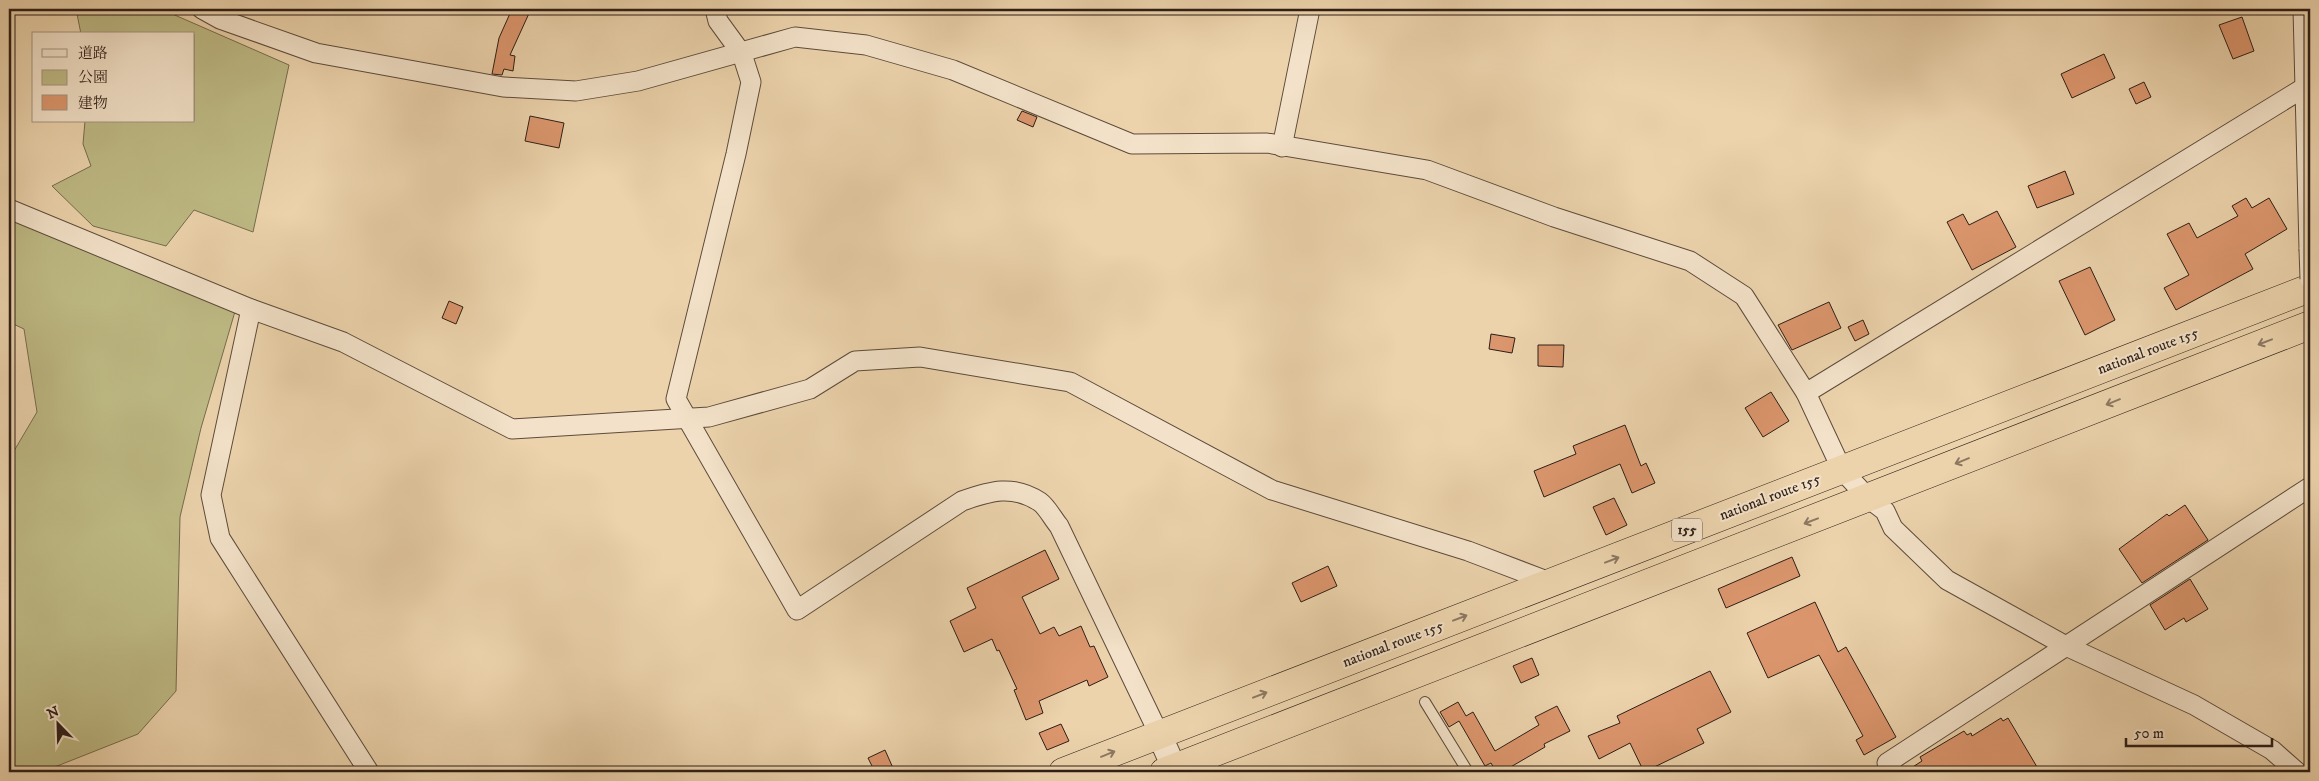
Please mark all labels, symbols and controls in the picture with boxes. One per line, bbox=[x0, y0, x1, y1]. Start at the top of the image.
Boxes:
legend bbox=[32, 32, 195, 122]
text: 道路 bbox=[78, 44, 108, 63]
text: 公園 bbox=[78, 68, 108, 87]
text: 建物 bbox=[78, 94, 108, 113]
street label: national route 155 bbox=[2095, 323, 2202, 379]
one-way arrow bbox=[2258, 338, 2273, 348]
one-way arrow bbox=[2106, 398, 2121, 407]
one-way arrow bbox=[1955, 457, 1970, 466]
street label: national route 155 bbox=[1717, 469, 1824, 525]
one-way arrow bbox=[1804, 516, 1819, 526]
road number: 155 bbox=[1672, 518, 1702, 542]
one-way arrow bbox=[1604, 554, 1619, 564]
one-way arrow bbox=[1452, 613, 1468, 622]
street label: national route 155 bbox=[1340, 616, 1447, 672]
one-way arrow bbox=[1252, 690, 1267, 699]
north arrow bbox=[32, 698, 82, 748]
text: N bbox=[45, 702, 63, 723]
scale bar bbox=[2126, 716, 2273, 748]
text: 50 m bbox=[2134, 724, 2164, 743]
one-way arrow bbox=[1100, 749, 1115, 758]

